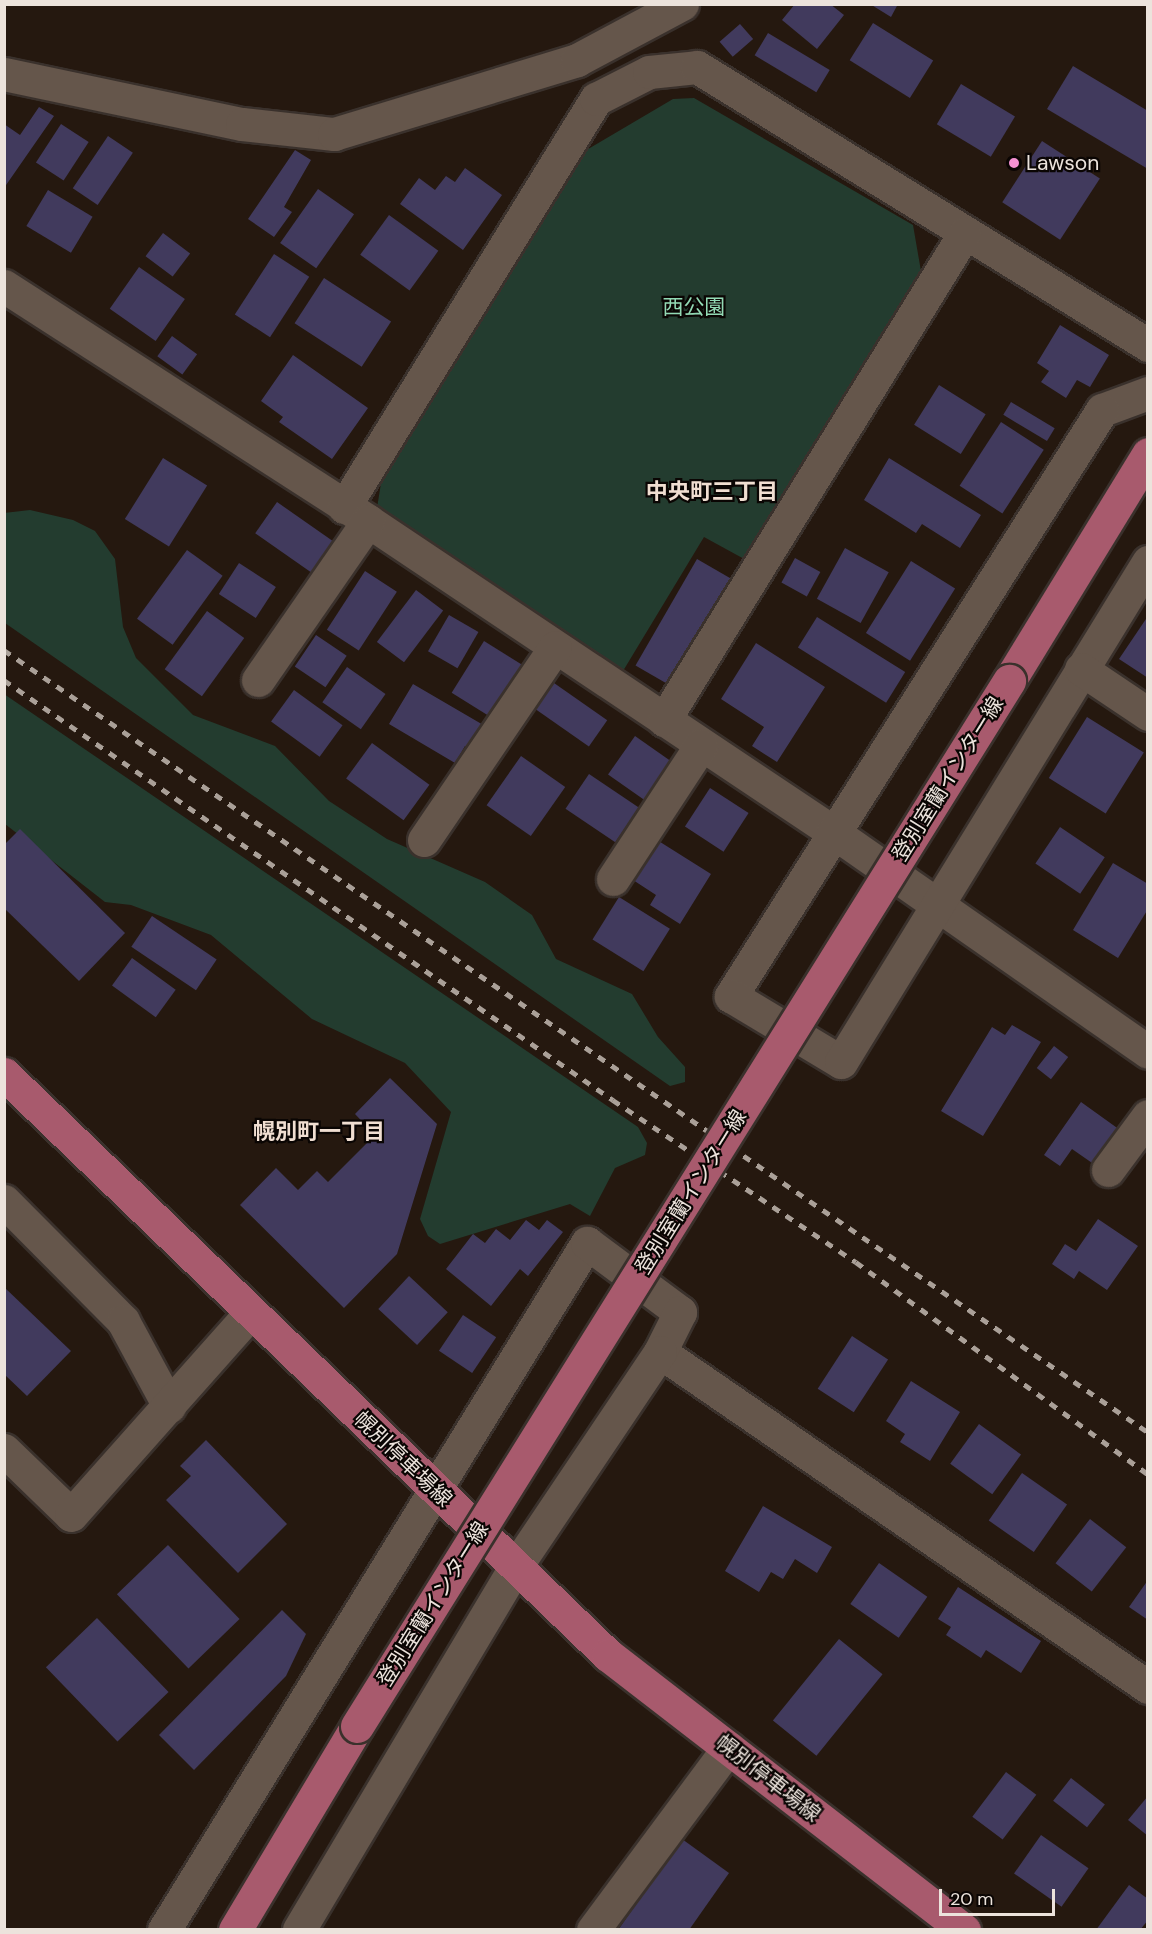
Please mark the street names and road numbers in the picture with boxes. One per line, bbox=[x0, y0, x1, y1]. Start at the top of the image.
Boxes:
street label: 登別室蘭インター線 bbox=[887, 692, 1009, 866]
street label: 登別室蘭インター線 bbox=[630, 1105, 752, 1279]
street label: 幌別停車場線 bbox=[349, 1406, 457, 1512]
street label: 登別室蘭インター線 bbox=[372, 1517, 494, 1691]
street label: 幌別停車場線 bbox=[711, 1729, 825, 1827]

